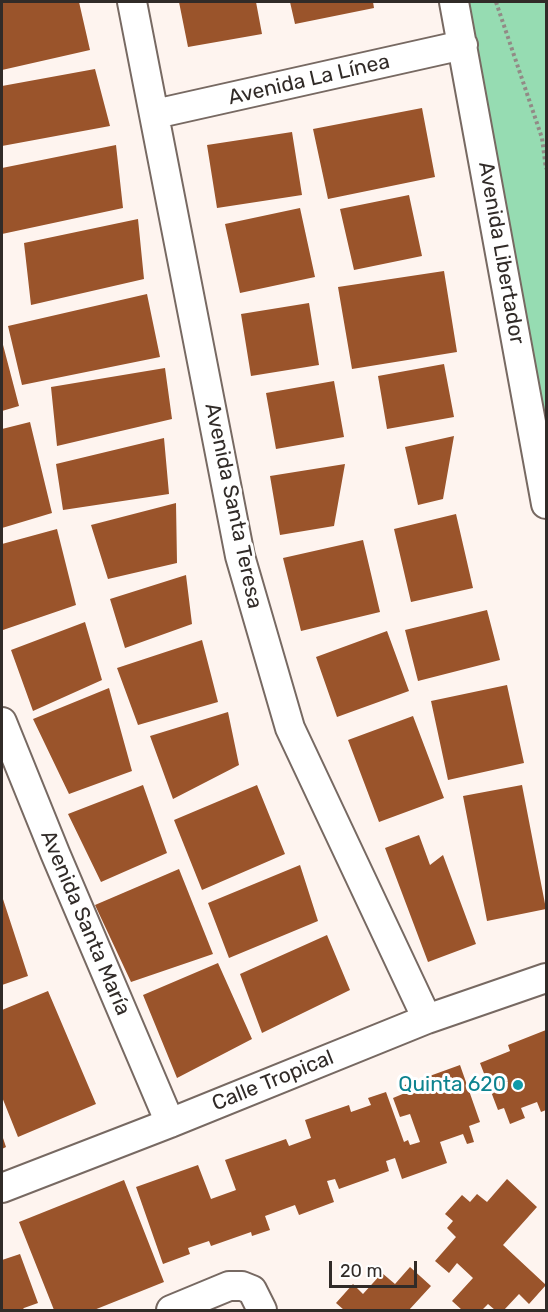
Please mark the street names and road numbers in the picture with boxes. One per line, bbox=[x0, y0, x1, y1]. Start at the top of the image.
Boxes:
street label: Avenida La Línea bbox=[226, 49, 392, 111]
street label: Avenida Libertador bbox=[473, 160, 529, 346]
street label: Avenida Santa Teresa bbox=[199, 401, 267, 611]
street label: Avenida Santa María bbox=[35, 827, 135, 1019]
street label: Calle Tropical bbox=[209, 1045, 337, 1117]

